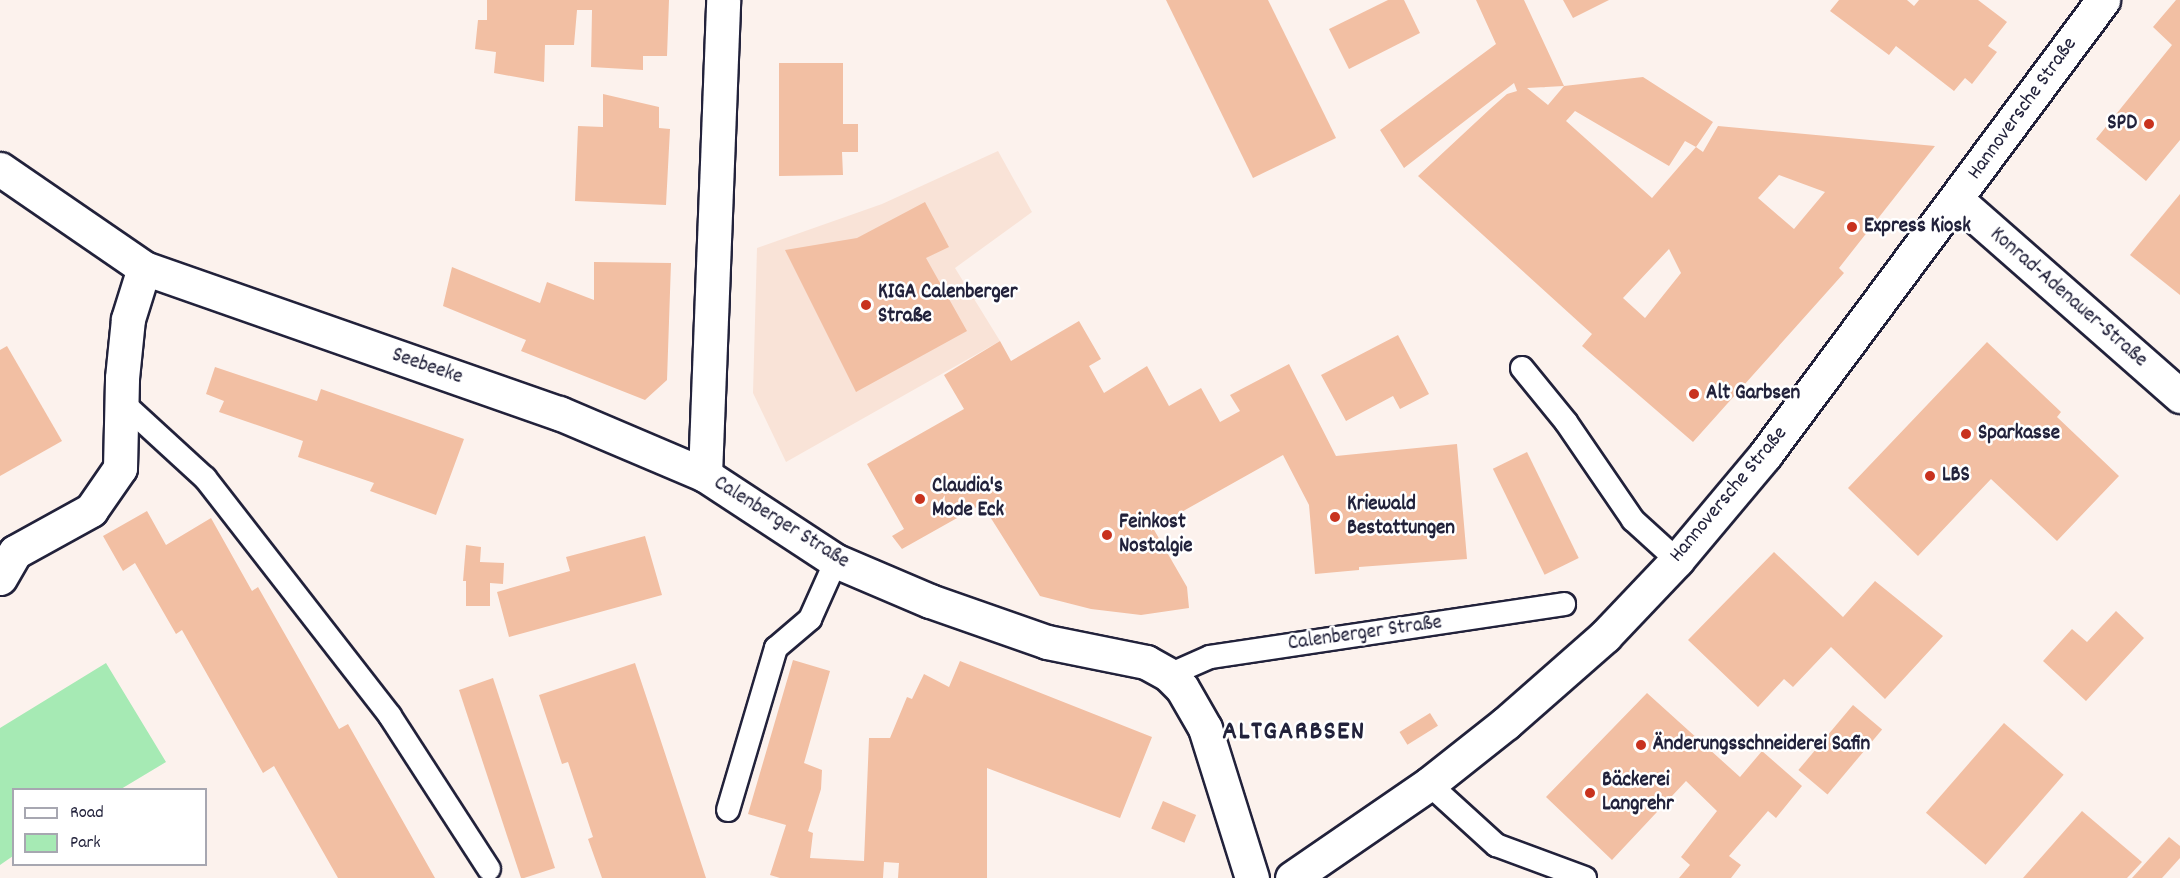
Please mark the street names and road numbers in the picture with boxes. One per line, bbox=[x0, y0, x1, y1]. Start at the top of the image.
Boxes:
street label: Hannoversche Straße bbox=[1963, 33, 2083, 185]
street label: Konrad-Adenauer-Straße bbox=[1984, 223, 2152, 373]
street label: Seebeeke bbox=[388, 343, 466, 391]
street label: Hannoversche Straße bbox=[1665, 422, 1793, 568]
street label: Calenberger Straße bbox=[709, 471, 853, 575]
street label: Calenberger Straße bbox=[1286, 611, 1444, 657]

